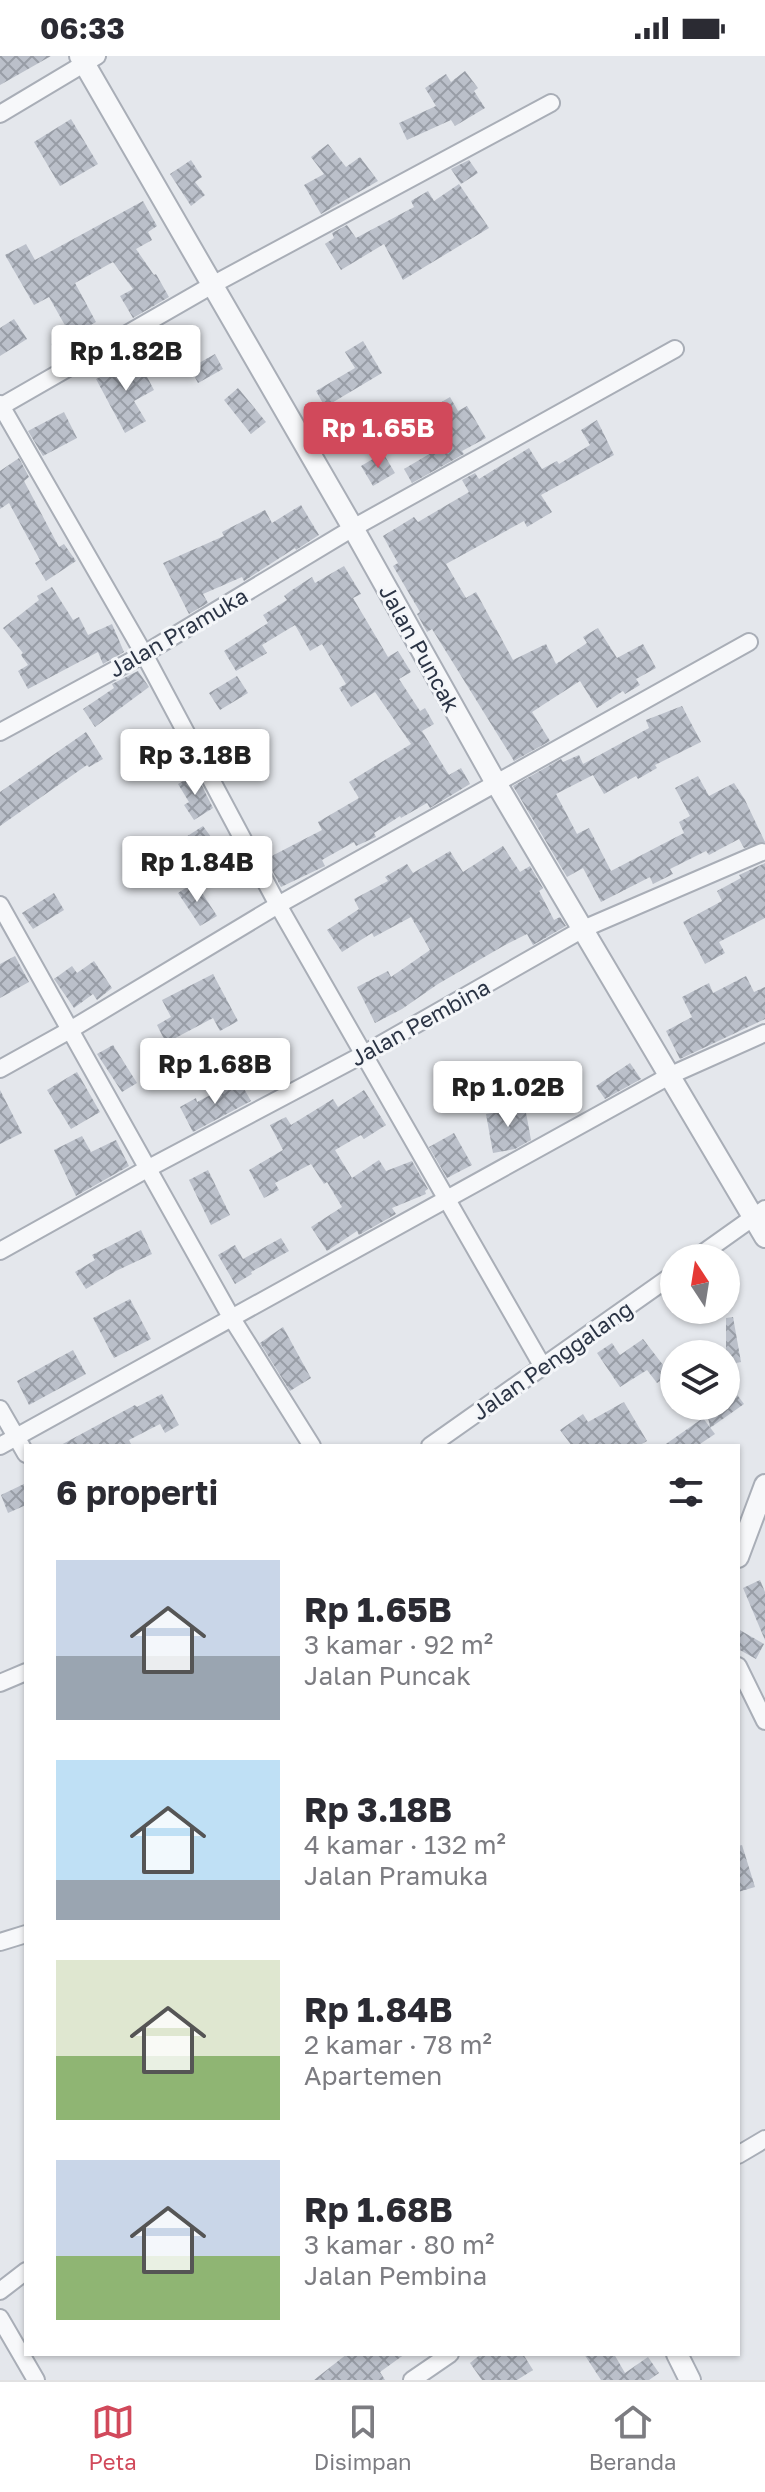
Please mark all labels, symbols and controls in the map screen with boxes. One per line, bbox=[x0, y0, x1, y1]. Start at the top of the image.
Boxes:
text: 06:33 bbox=[40, 10, 125, 46]
pin: Rp 1.82B bbox=[43, 325, 209, 393]
text: Rp 1.82B bbox=[69, 335, 183, 366]
pin: Rp 1.65B bbox=[295, 402, 461, 470]
text: Rp 1.65B bbox=[322, 412, 434, 443]
street label: Jalan Puncak bbox=[374, 580, 466, 716]
street label: Jalan Pramuka bbox=[104, 581, 252, 683]
pin: Rp 3.18B bbox=[112, 729, 278, 797]
text: Rp 3.18B bbox=[138, 739, 252, 770]
pin: Rp 1.84B bbox=[114, 836, 280, 904]
text: Rp 1.84B bbox=[140, 846, 254, 877]
street label: Jalan Pembina bbox=[346, 973, 494, 1071]
pin: Rp 1.68B bbox=[132, 1038, 298, 1106]
text: Rp 1.68B bbox=[158, 1048, 272, 1079]
pin: Rp 1.02B bbox=[425, 1061, 591, 1129]
text: Rp 1.02B bbox=[451, 1071, 565, 1102]
north arrow bbox=[660, 1244, 740, 1324]
map controls bbox=[660, 1244, 740, 1420]
street label: Jalan Penggalang bbox=[467, 1295, 637, 1425]
button: layers bbox=[660, 1340, 740, 1420]
icon: filters bbox=[664, 1470, 708, 1514]
text: 6 properti bbox=[56, 1472, 218, 1512]
text: Rp 1.65B bbox=[304, 1589, 452, 1629]
icon: home bbox=[120, 1592, 216, 1688]
text: 3 kamar · 92 m² bbox=[304, 1629, 493, 1660]
text: Jalan Puncak bbox=[304, 1660, 471, 1691]
text: Rp 3.18B bbox=[304, 1789, 452, 1829]
icon: home bbox=[120, 1792, 216, 1888]
text: 4 kamar · 132 m² bbox=[304, 1829, 506, 1860]
text: Jalan Pramuka bbox=[304, 1860, 488, 1891]
text: Rp 1.84B bbox=[304, 1989, 452, 2029]
icon: home bbox=[120, 1992, 216, 2088]
text: 2 kamar · 78 m² bbox=[304, 2029, 492, 2060]
text: Apartemen bbox=[304, 2060, 442, 2091]
text: Rp 1.68B bbox=[304, 2189, 453, 2229]
icon: home bbox=[120, 2192, 216, 2288]
text: 3 kamar · 80 m² bbox=[304, 2229, 494, 2260]
text: Jalan Pembina bbox=[304, 2260, 487, 2291]
tab: Peta bbox=[89, 2400, 137, 2475]
tab: Disimpan bbox=[314, 2400, 412, 2475]
tab: Beranda bbox=[589, 2400, 676, 2475]

